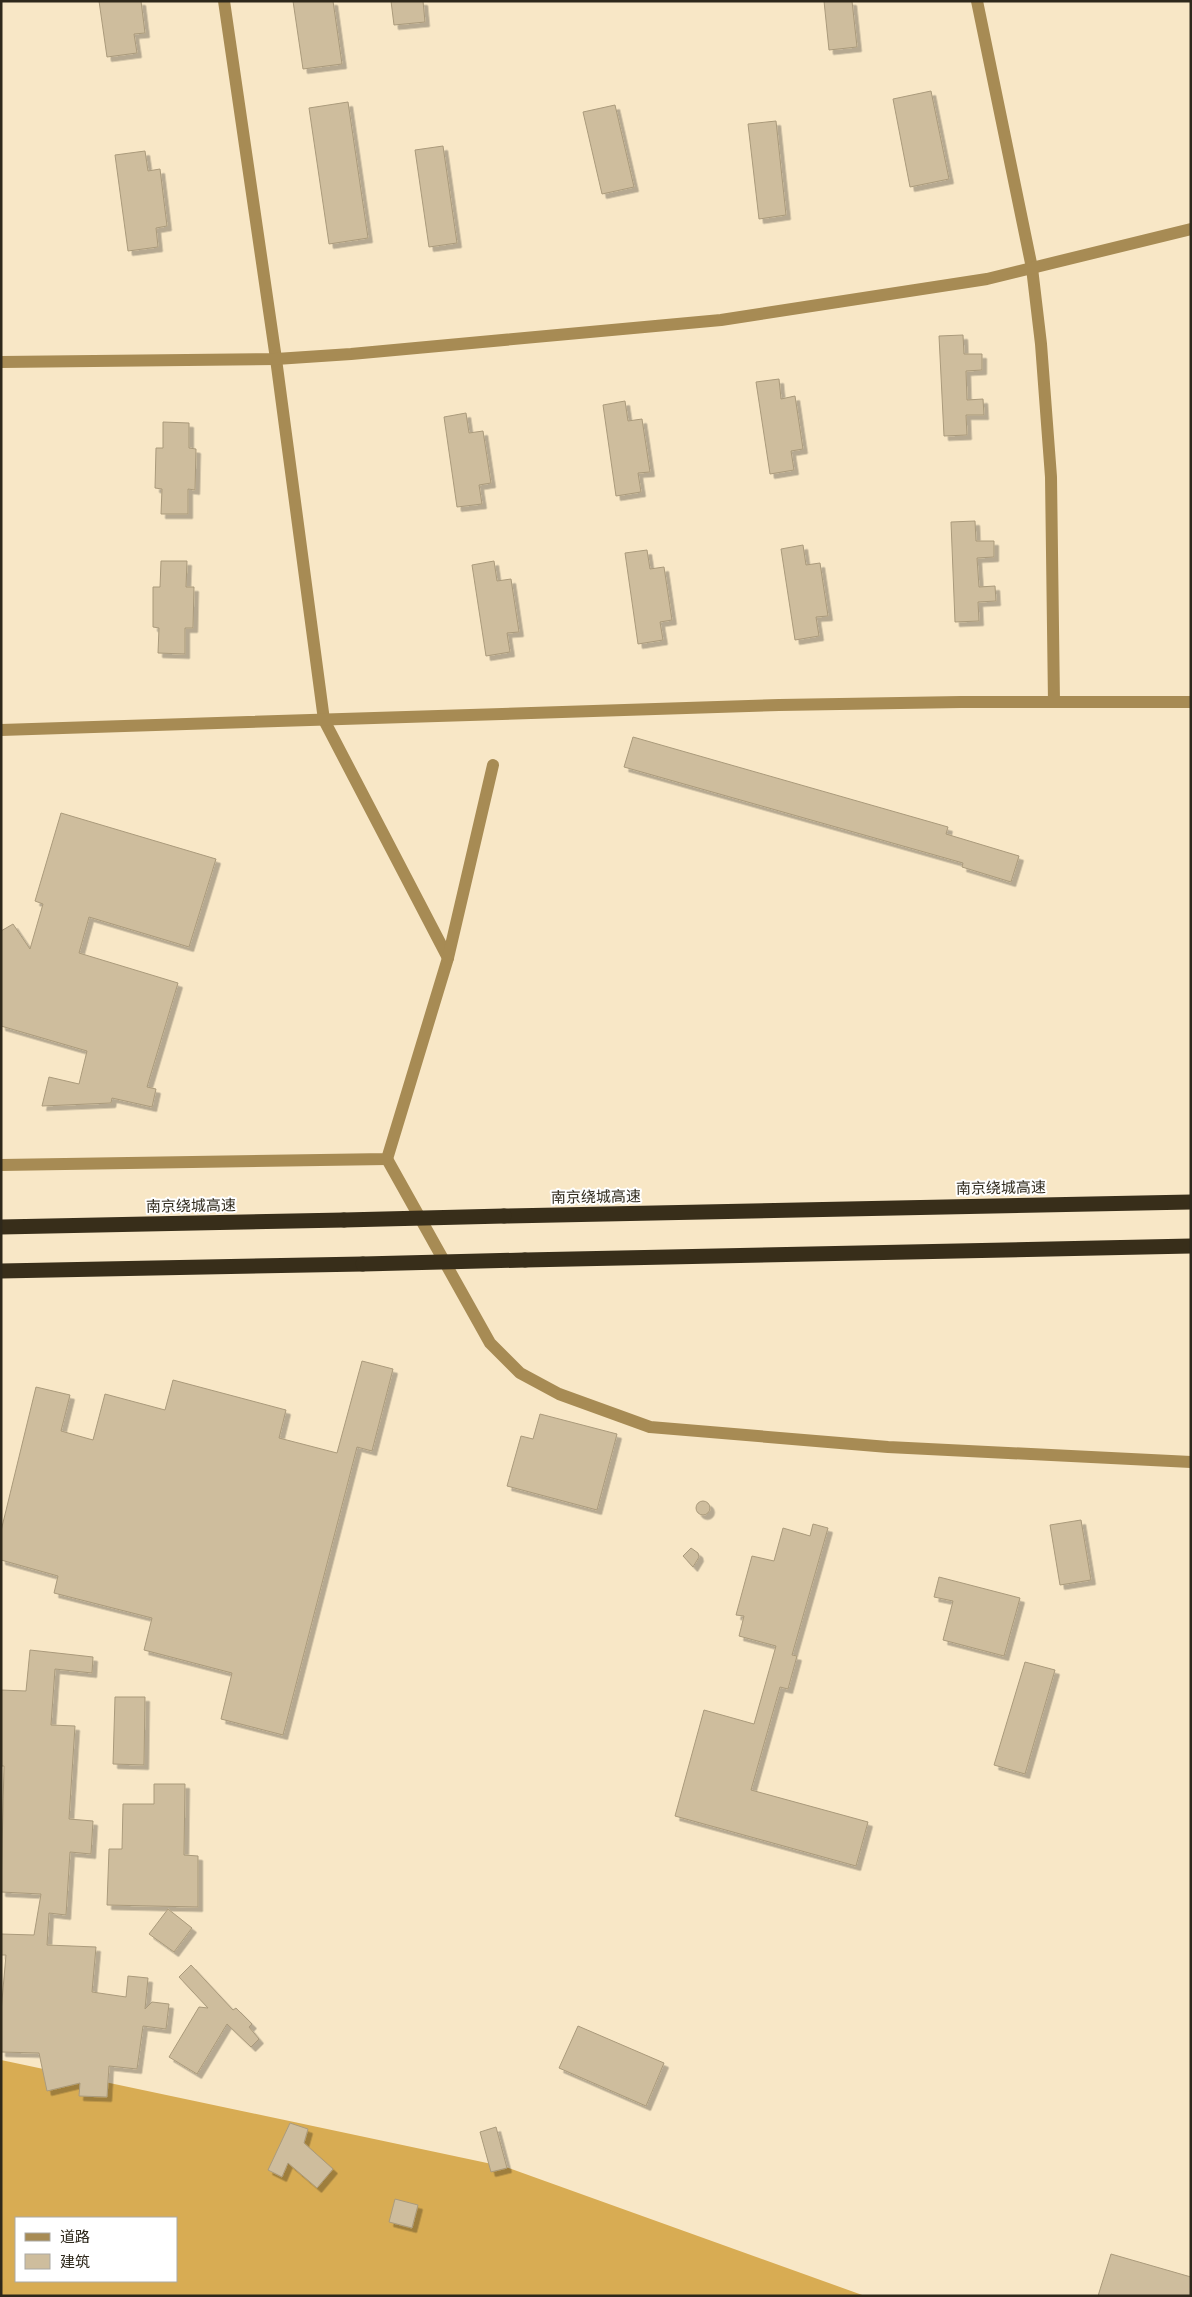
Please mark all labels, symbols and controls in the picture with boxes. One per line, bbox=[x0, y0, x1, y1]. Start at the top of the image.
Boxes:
street label: 南京绕城高速 bbox=[956, 1178, 1046, 1198]
street label: 南京绕城高速 bbox=[551, 1187, 641, 1207]
street label: 南京绕城高速 bbox=[146, 1196, 236, 1216]
legend bbox=[15, 2217, 178, 2282]
text: 道路 bbox=[60, 2228, 90, 2246]
text: 建筑 bbox=[60, 2253, 90, 2271]

